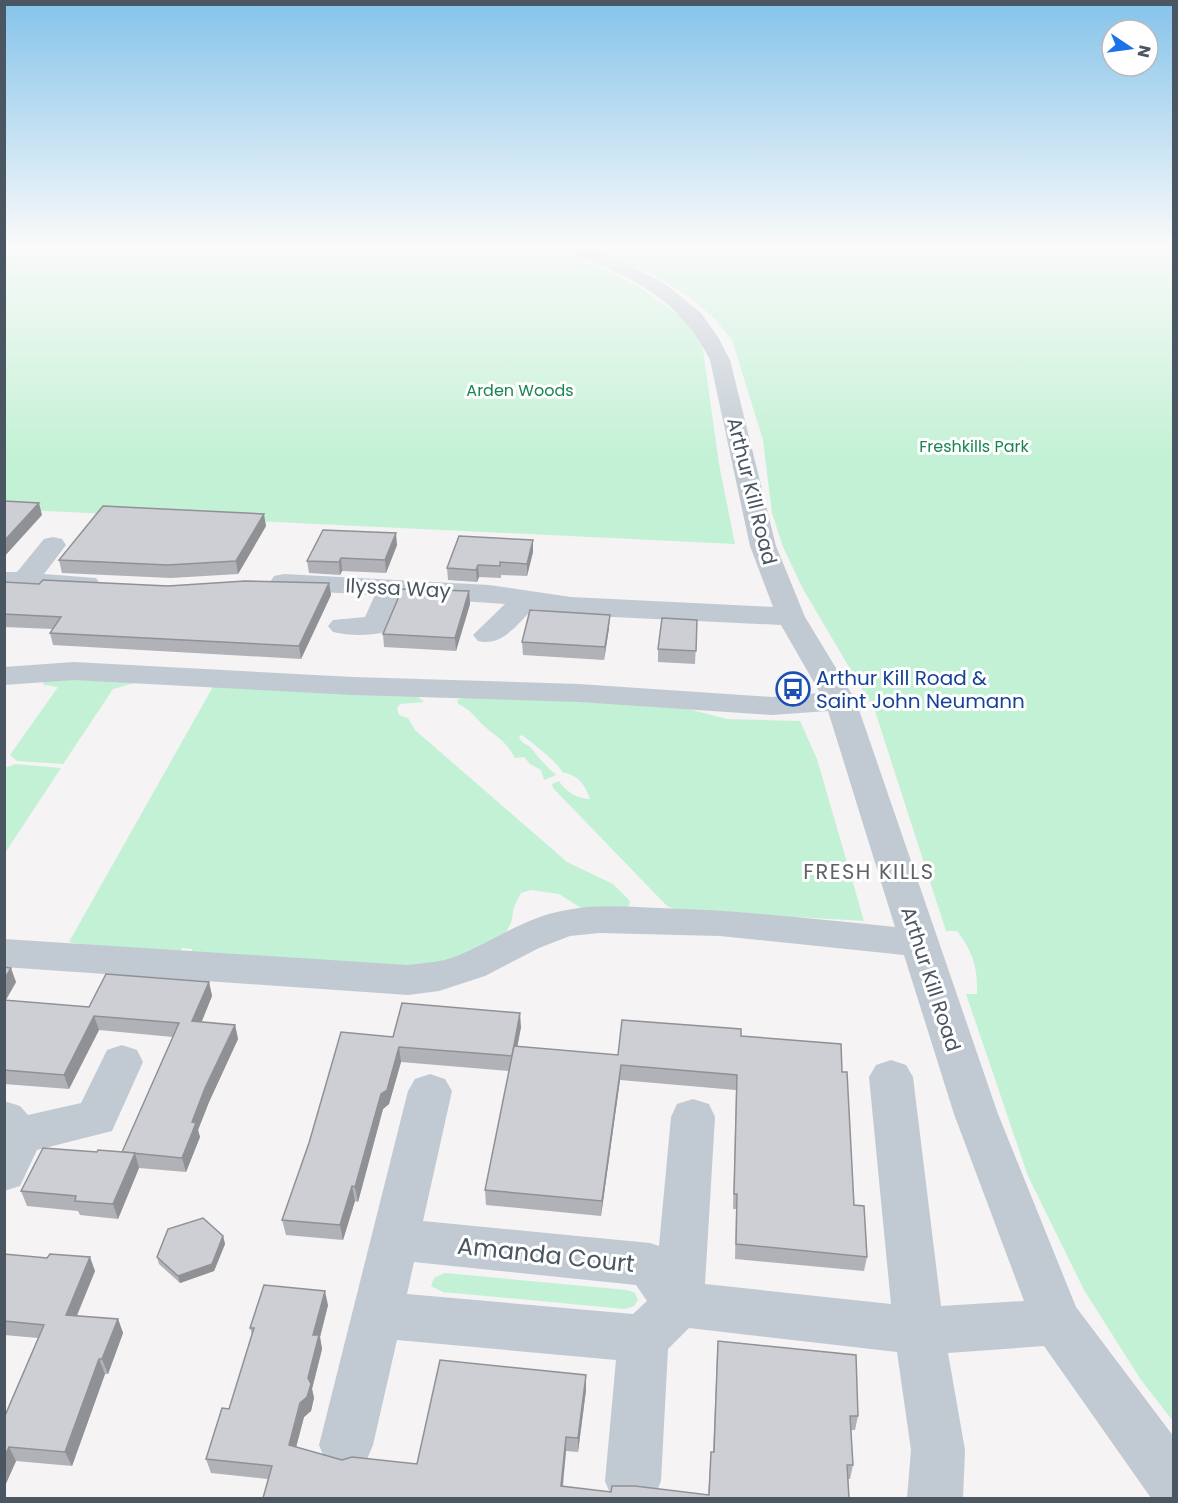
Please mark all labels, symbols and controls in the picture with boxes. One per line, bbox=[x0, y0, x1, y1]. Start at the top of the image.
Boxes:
north arrow bbox=[1100, 18, 1160, 78]
text: N bbox=[1132, 43, 1157, 60]
park label: Arden Woods bbox=[466, 379, 574, 402]
street label: Arthur Kill Road bbox=[720, 414, 784, 568]
park label: Freshkills Park bbox=[919, 435, 1030, 458]
street label: Ilyssa Way bbox=[345, 571, 451, 605]
place label: Arthur Kill Road & Saint John Neumann bbox=[816, 664, 1025, 715]
bus stop icon: Arthur Kill Road & Saint John Neumann bbox=[775, 671, 811, 707]
district label: FRESH KILLS bbox=[803, 857, 935, 886]
street label: Arthur Kill Road bbox=[894, 903, 968, 1055]
street label: Amanda Court bbox=[456, 1229, 636, 1280]

